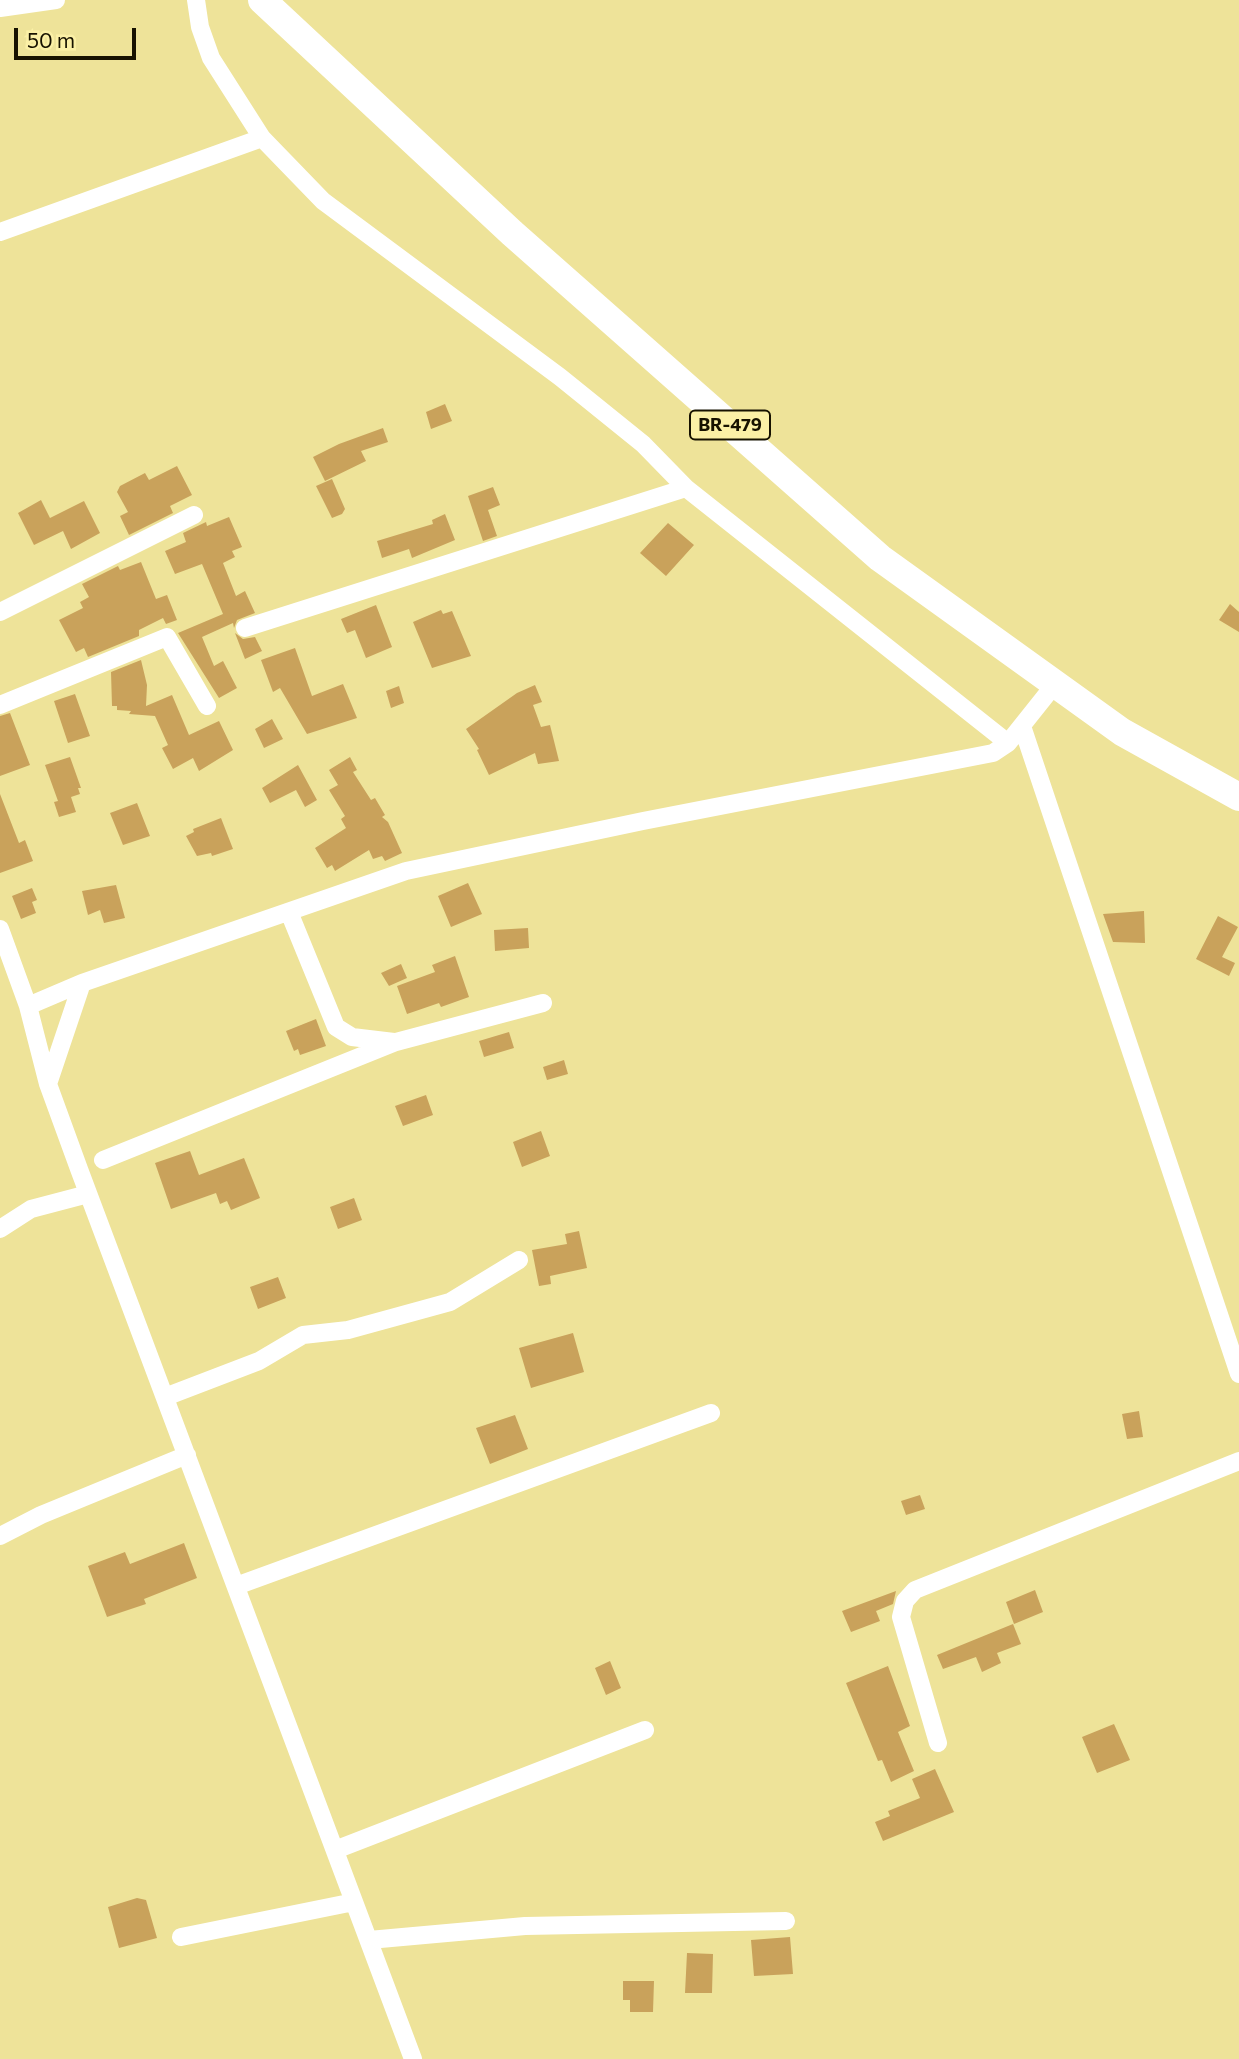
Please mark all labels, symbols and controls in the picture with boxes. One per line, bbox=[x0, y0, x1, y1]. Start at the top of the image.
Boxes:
scale bar bbox=[18, 14, 140, 58]
text: 50 m bbox=[27, 27, 75, 52]
road number: BR-479 bbox=[690, 410, 770, 440]

